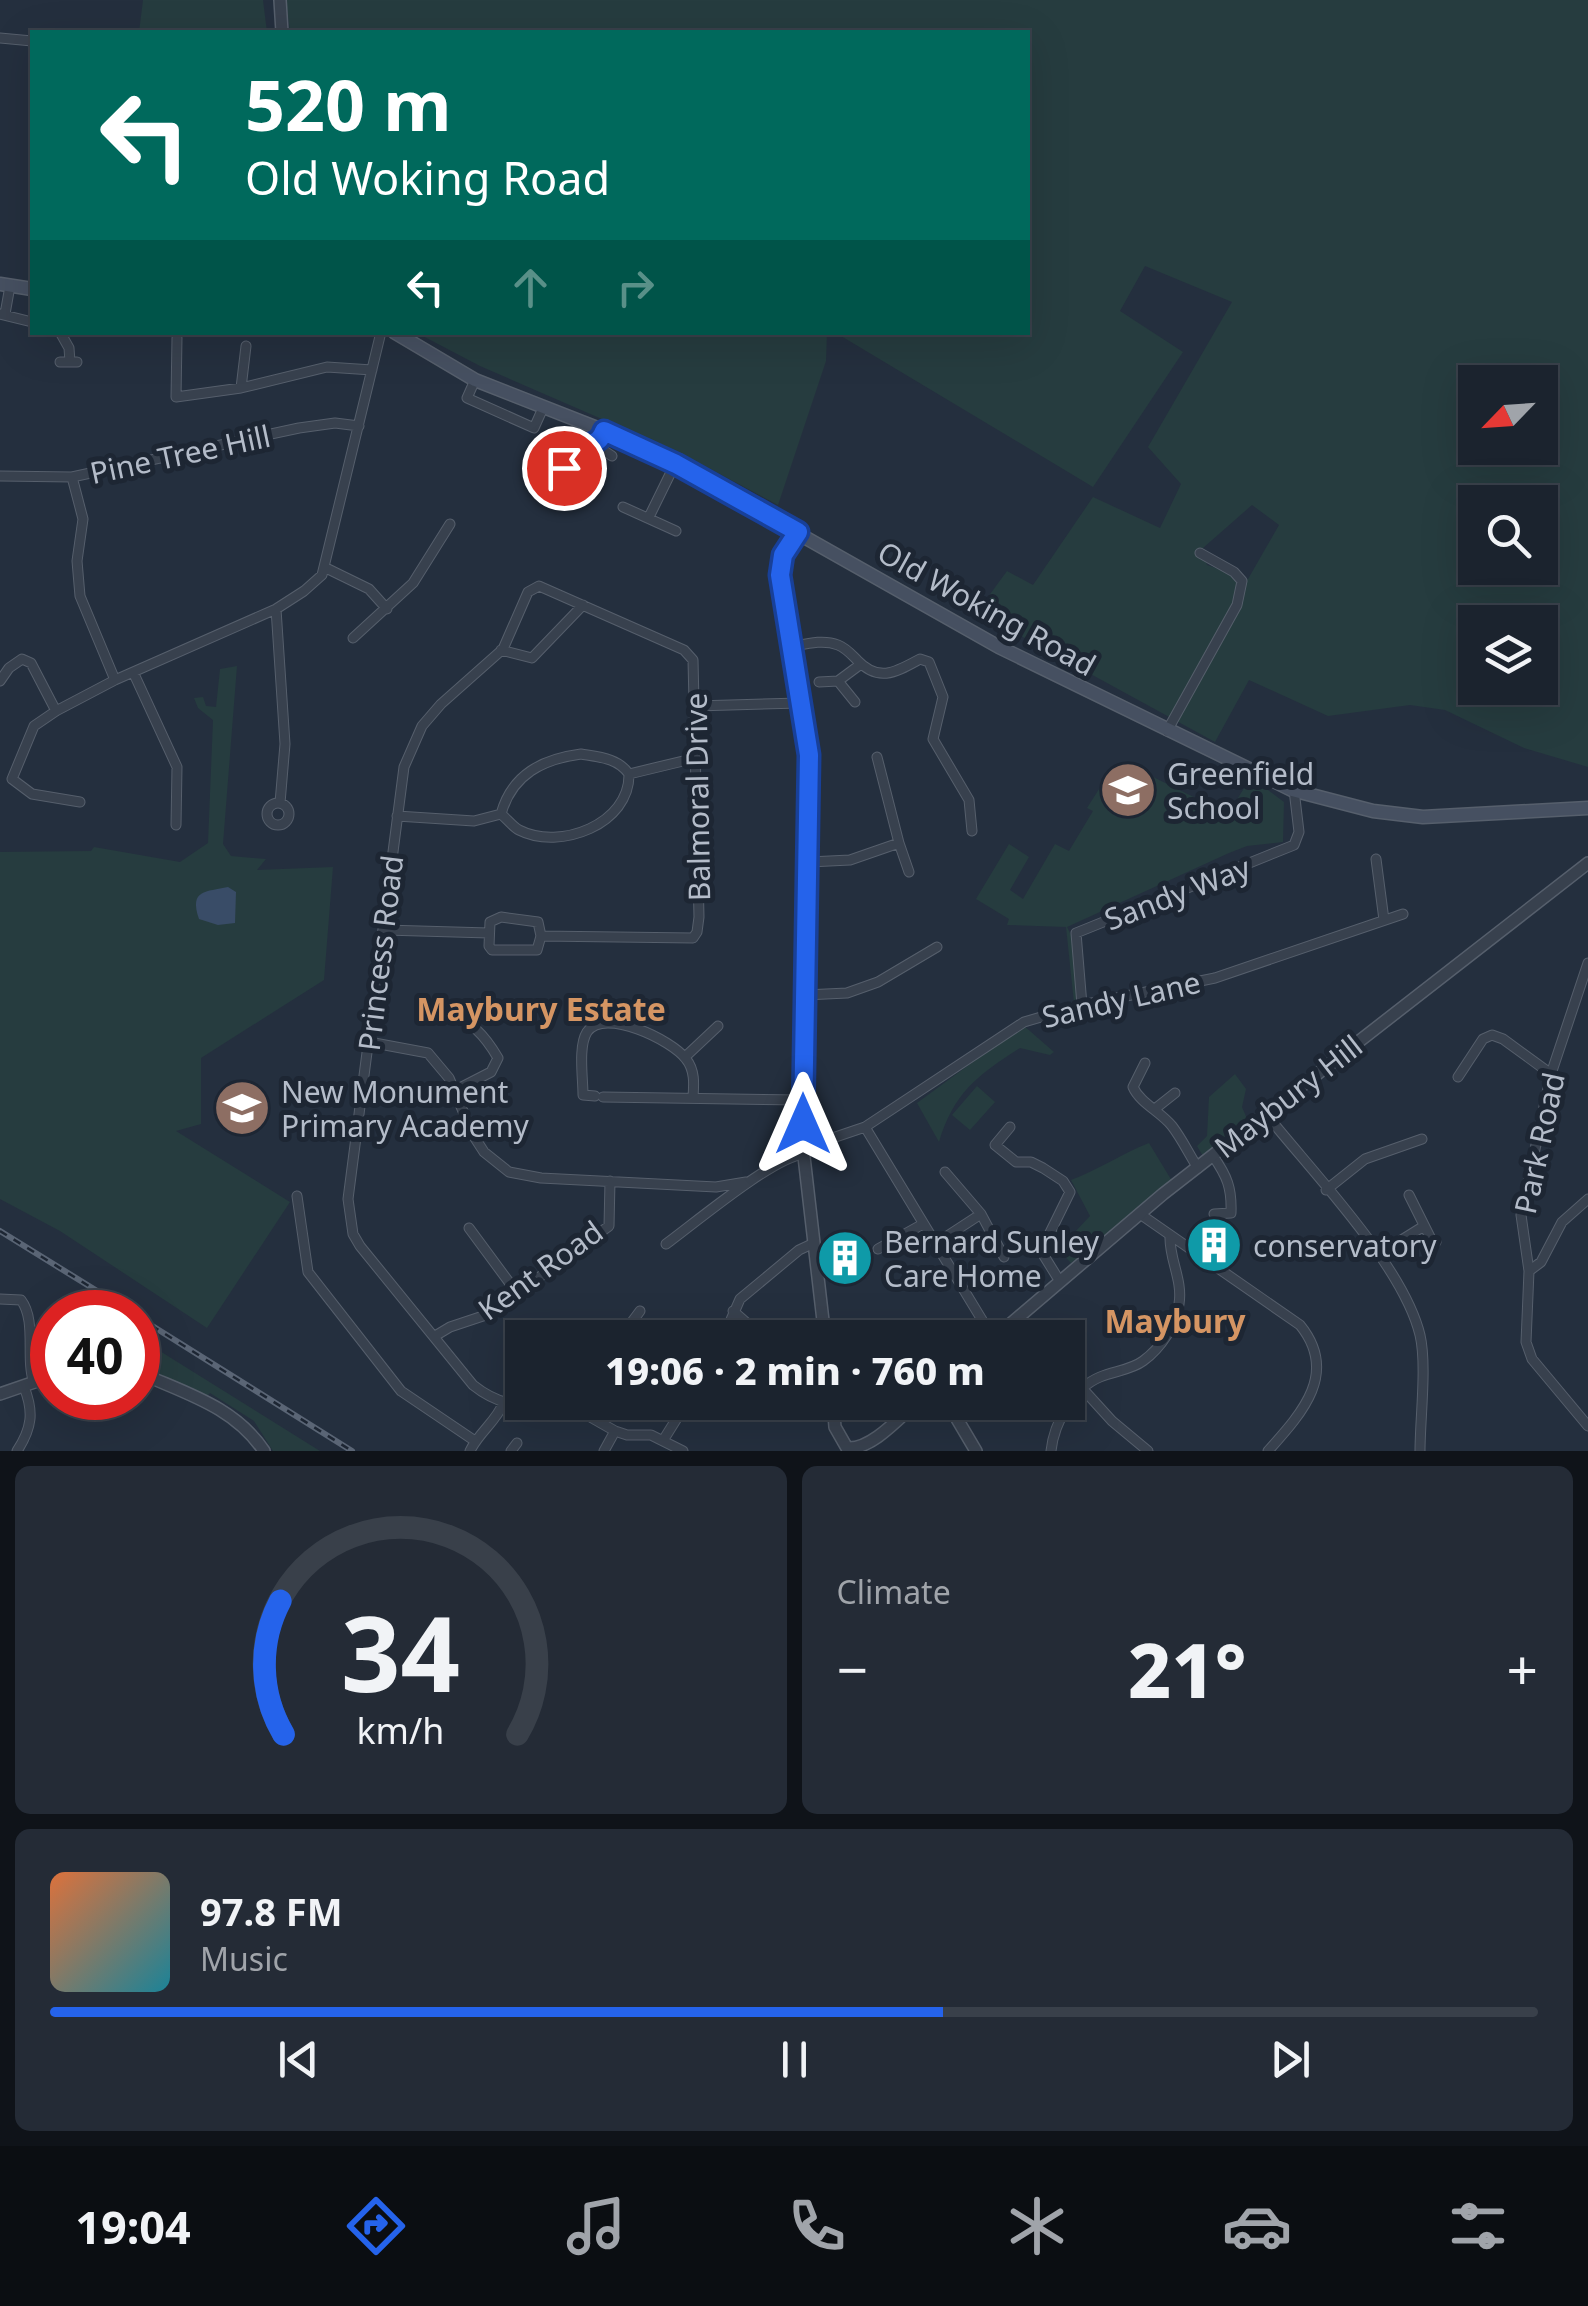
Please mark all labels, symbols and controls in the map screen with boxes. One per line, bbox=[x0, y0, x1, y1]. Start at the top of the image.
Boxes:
text: 520 m bbox=[245, 56, 452, 152]
icon: left bbox=[80, 70, 210, 200]
text: Old Woking Road bbox=[245, 147, 610, 208]
icon: left bbox=[398, 260, 453, 315]
icon: ahead bbox=[503, 260, 558, 315]
icon: right bbox=[608, 260, 663, 315]
north arrow bbox=[1458, 365, 1558, 465]
map controls bbox=[1458, 365, 1558, 705]
street label: Pine Tree Hill bbox=[86, 415, 274, 493]
pin bbox=[522, 426, 607, 511]
icon: arrive bbox=[537, 441, 592, 496]
button: search bbox=[1458, 485, 1558, 585]
street label: Old Woking Road bbox=[871, 531, 1103, 685]
button: layers bbox=[1458, 605, 1558, 705]
street label: Balmoral Drive bbox=[675, 692, 719, 902]
place label: Greenfield School bbox=[1167, 753, 1314, 828]
school or university icon: Greenfield School bbox=[1098, 760, 1158, 820]
street label: Sandy Way bbox=[1098, 846, 1256, 940]
street label: Princess Road bbox=[348, 853, 412, 1053]
street label: Sandy Lane bbox=[1038, 961, 1204, 1037]
district label: Maybury Estate bbox=[416, 987, 666, 1030]
street label: Maybury Hill bbox=[1206, 1025, 1370, 1167]
street label: Park Road bbox=[1504, 1069, 1574, 1217]
place label: New Monument Primary Academy bbox=[281, 1071, 529, 1146]
position arrow bbox=[751, 1072, 855, 1176]
school or university icon: New Monument Primary Academy bbox=[212, 1078, 272, 1138]
street label: Kent Road bbox=[469, 1211, 611, 1329]
building icon: conservatory bbox=[1184, 1215, 1244, 1275]
place label: Bernard Sunley Care Home bbox=[884, 1221, 1100, 1296]
place label: conservatory bbox=[1253, 1225, 1437, 1266]
building icon: Bernard Sunley Care Home bbox=[815, 1228, 875, 1288]
speed limit sign: 40 bbox=[30, 1290, 160, 1420]
district label: Maybury bbox=[1104, 1299, 1246, 1342]
text: 19:06 · 2 min · 760 m bbox=[605, 1344, 985, 1396]
text: Climate bbox=[837, 1570, 951, 1613]
text: 34 bbox=[341, 1581, 460, 1722]
text: 21° bbox=[1128, 1618, 1246, 1720]
text: − bbox=[837, 1631, 868, 1706]
text: + bbox=[1507, 1631, 1538, 1706]
text: km/h bbox=[357, 1706, 445, 1754]
text: 97.8 FM bbox=[200, 1885, 342, 1937]
text: Music bbox=[200, 1937, 288, 1980]
icon: previous bbox=[271, 2032, 326, 2087]
icon: pause bbox=[767, 2032, 822, 2087]
icon: next bbox=[1263, 2032, 1318, 2087]
icon: directions bbox=[341, 2191, 411, 2261]
icon: music bbox=[561, 2191, 631, 2261]
icon: phone bbox=[782, 2191, 852, 2261]
icon: climate bbox=[1002, 2191, 1072, 2261]
icon: car bbox=[1222, 2191, 1292, 2261]
icon: filters bbox=[1443, 2191, 1513, 2261]
text: 19:04 bbox=[75, 2196, 191, 2257]

